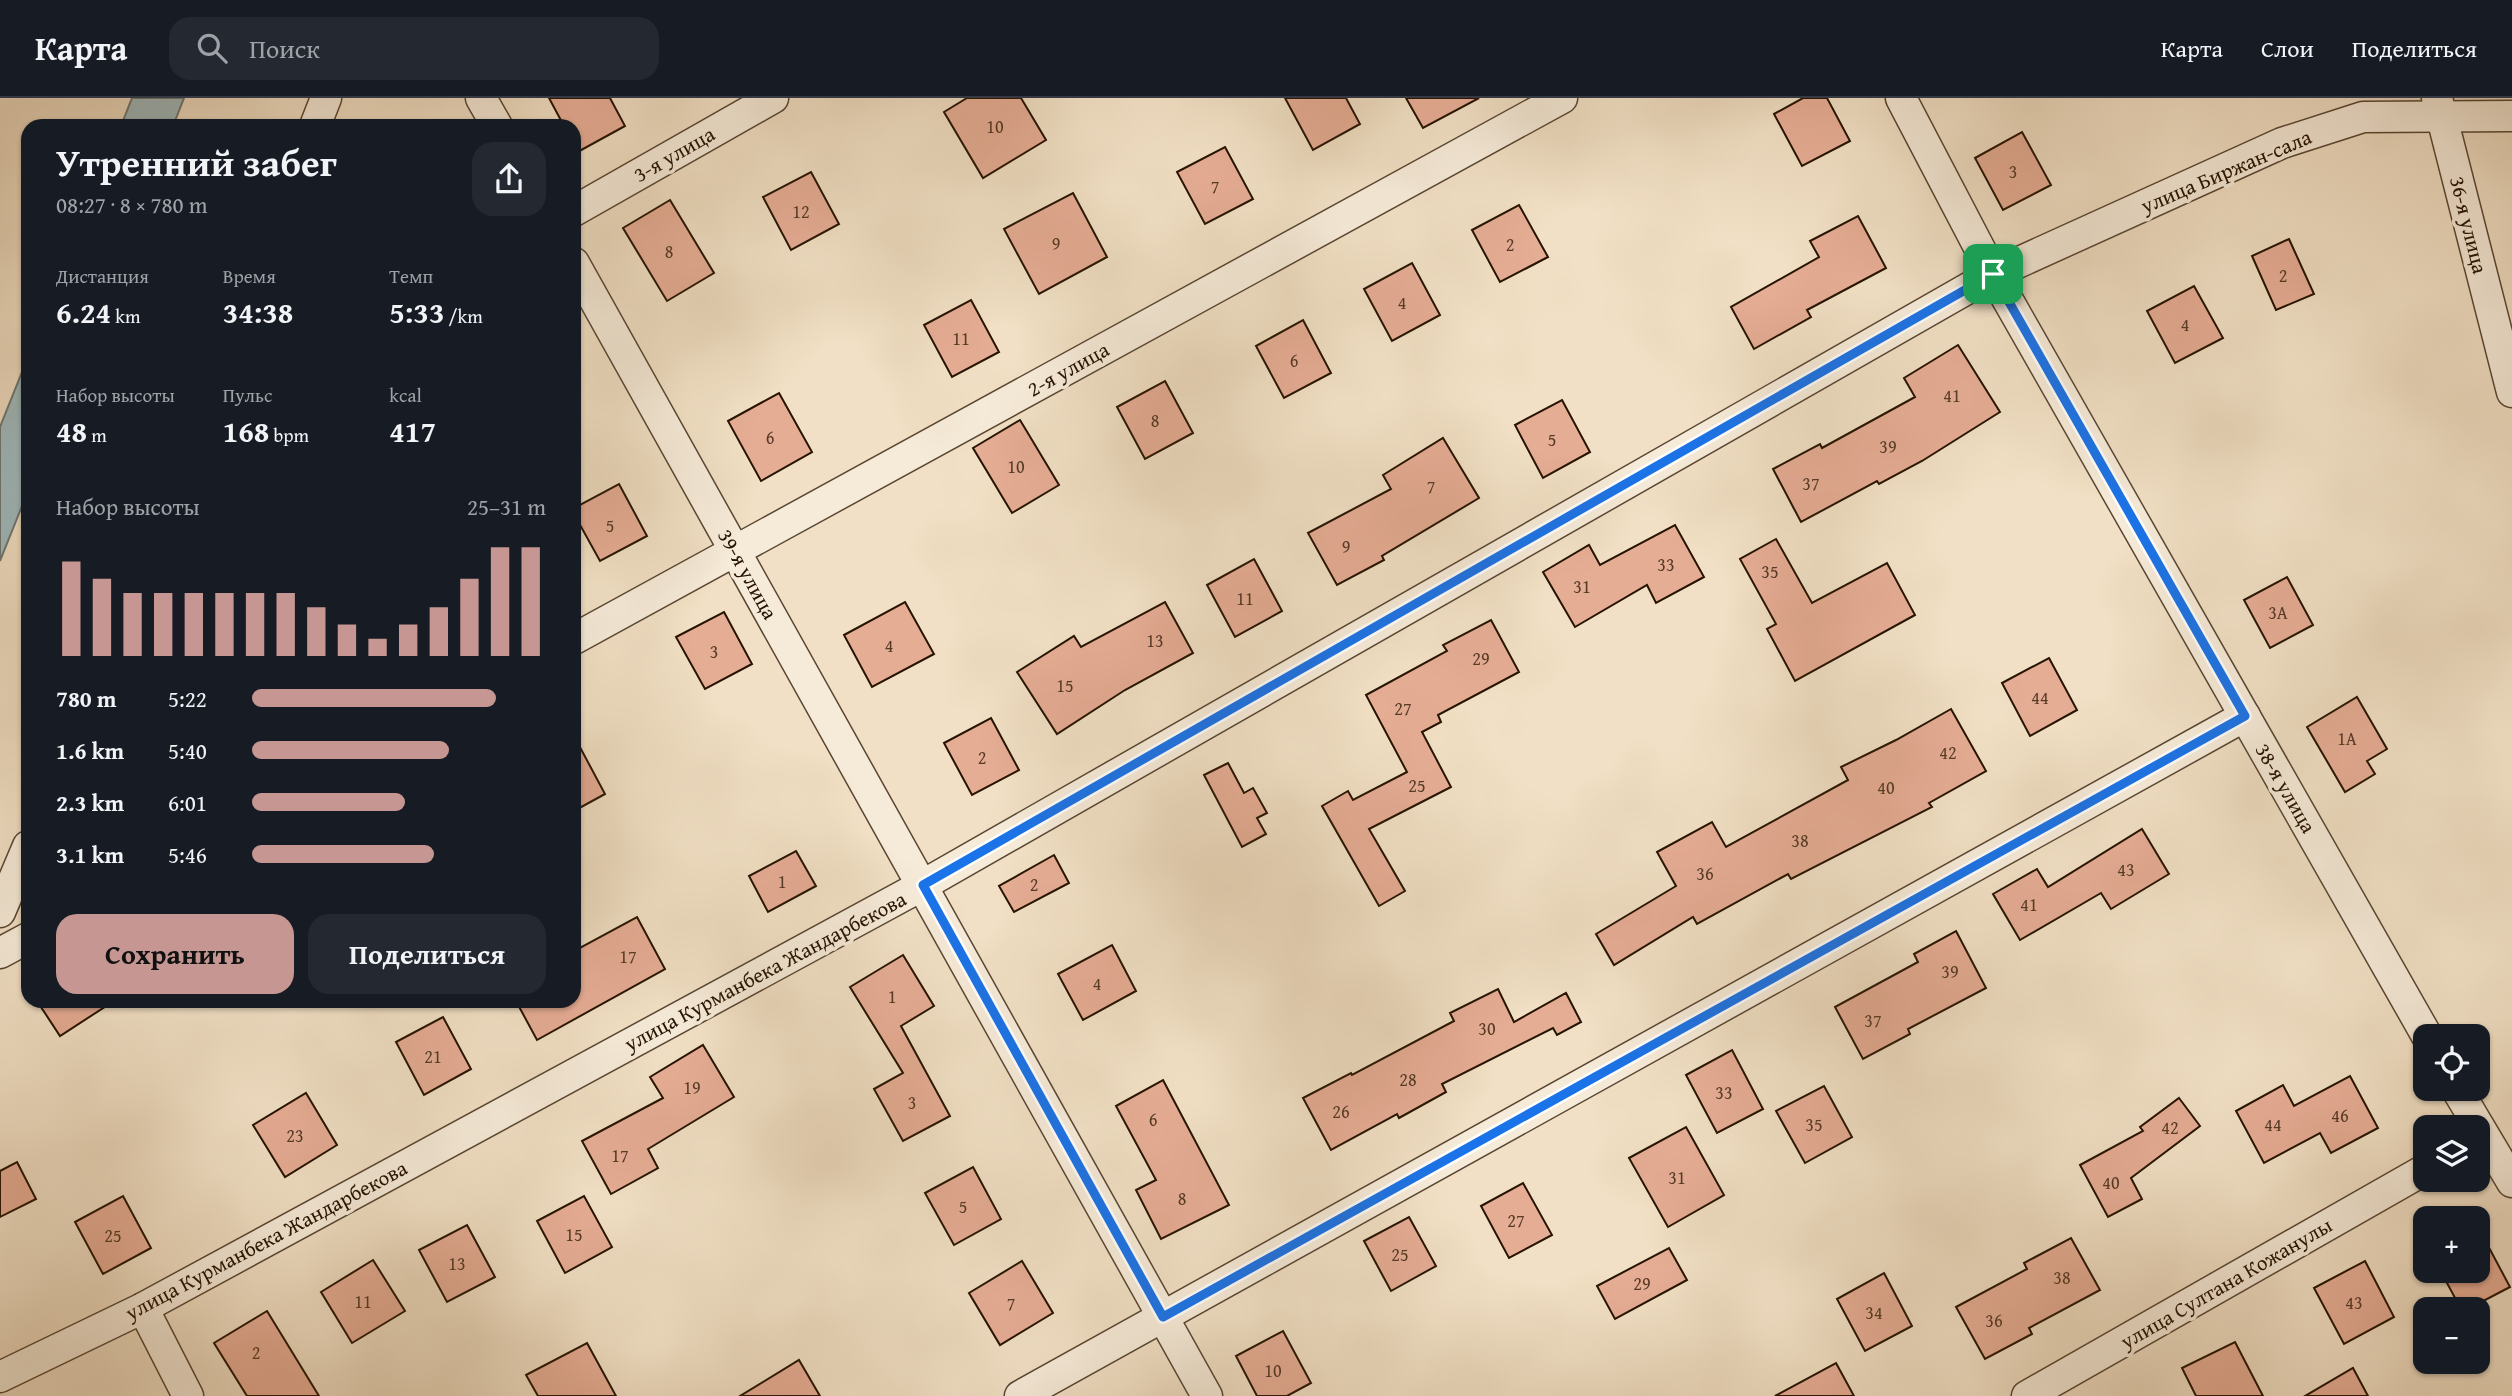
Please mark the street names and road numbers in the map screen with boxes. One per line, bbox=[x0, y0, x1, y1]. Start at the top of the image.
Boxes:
street label: 3-я улица bbox=[628, 118, 720, 190]
street label: улица Биржан-сала bbox=[2135, 121, 2316, 221]
street label: 36-я улица bbox=[2442, 173, 2496, 277]
street label: 2-я улица bbox=[1021, 334, 1115, 404]
street label: 39-я улица bbox=[710, 523, 786, 625]
street label: 38-я улица bbox=[2248, 737, 2324, 839]
street label: улица Курманбека Жандарбекова bbox=[617, 883, 912, 1059]
street label: улица Курманбека Жандарбекова bbox=[118, 1152, 413, 1328]
street label: улица Султана Кожанулы bbox=[2113, 1209, 2338, 1357]

